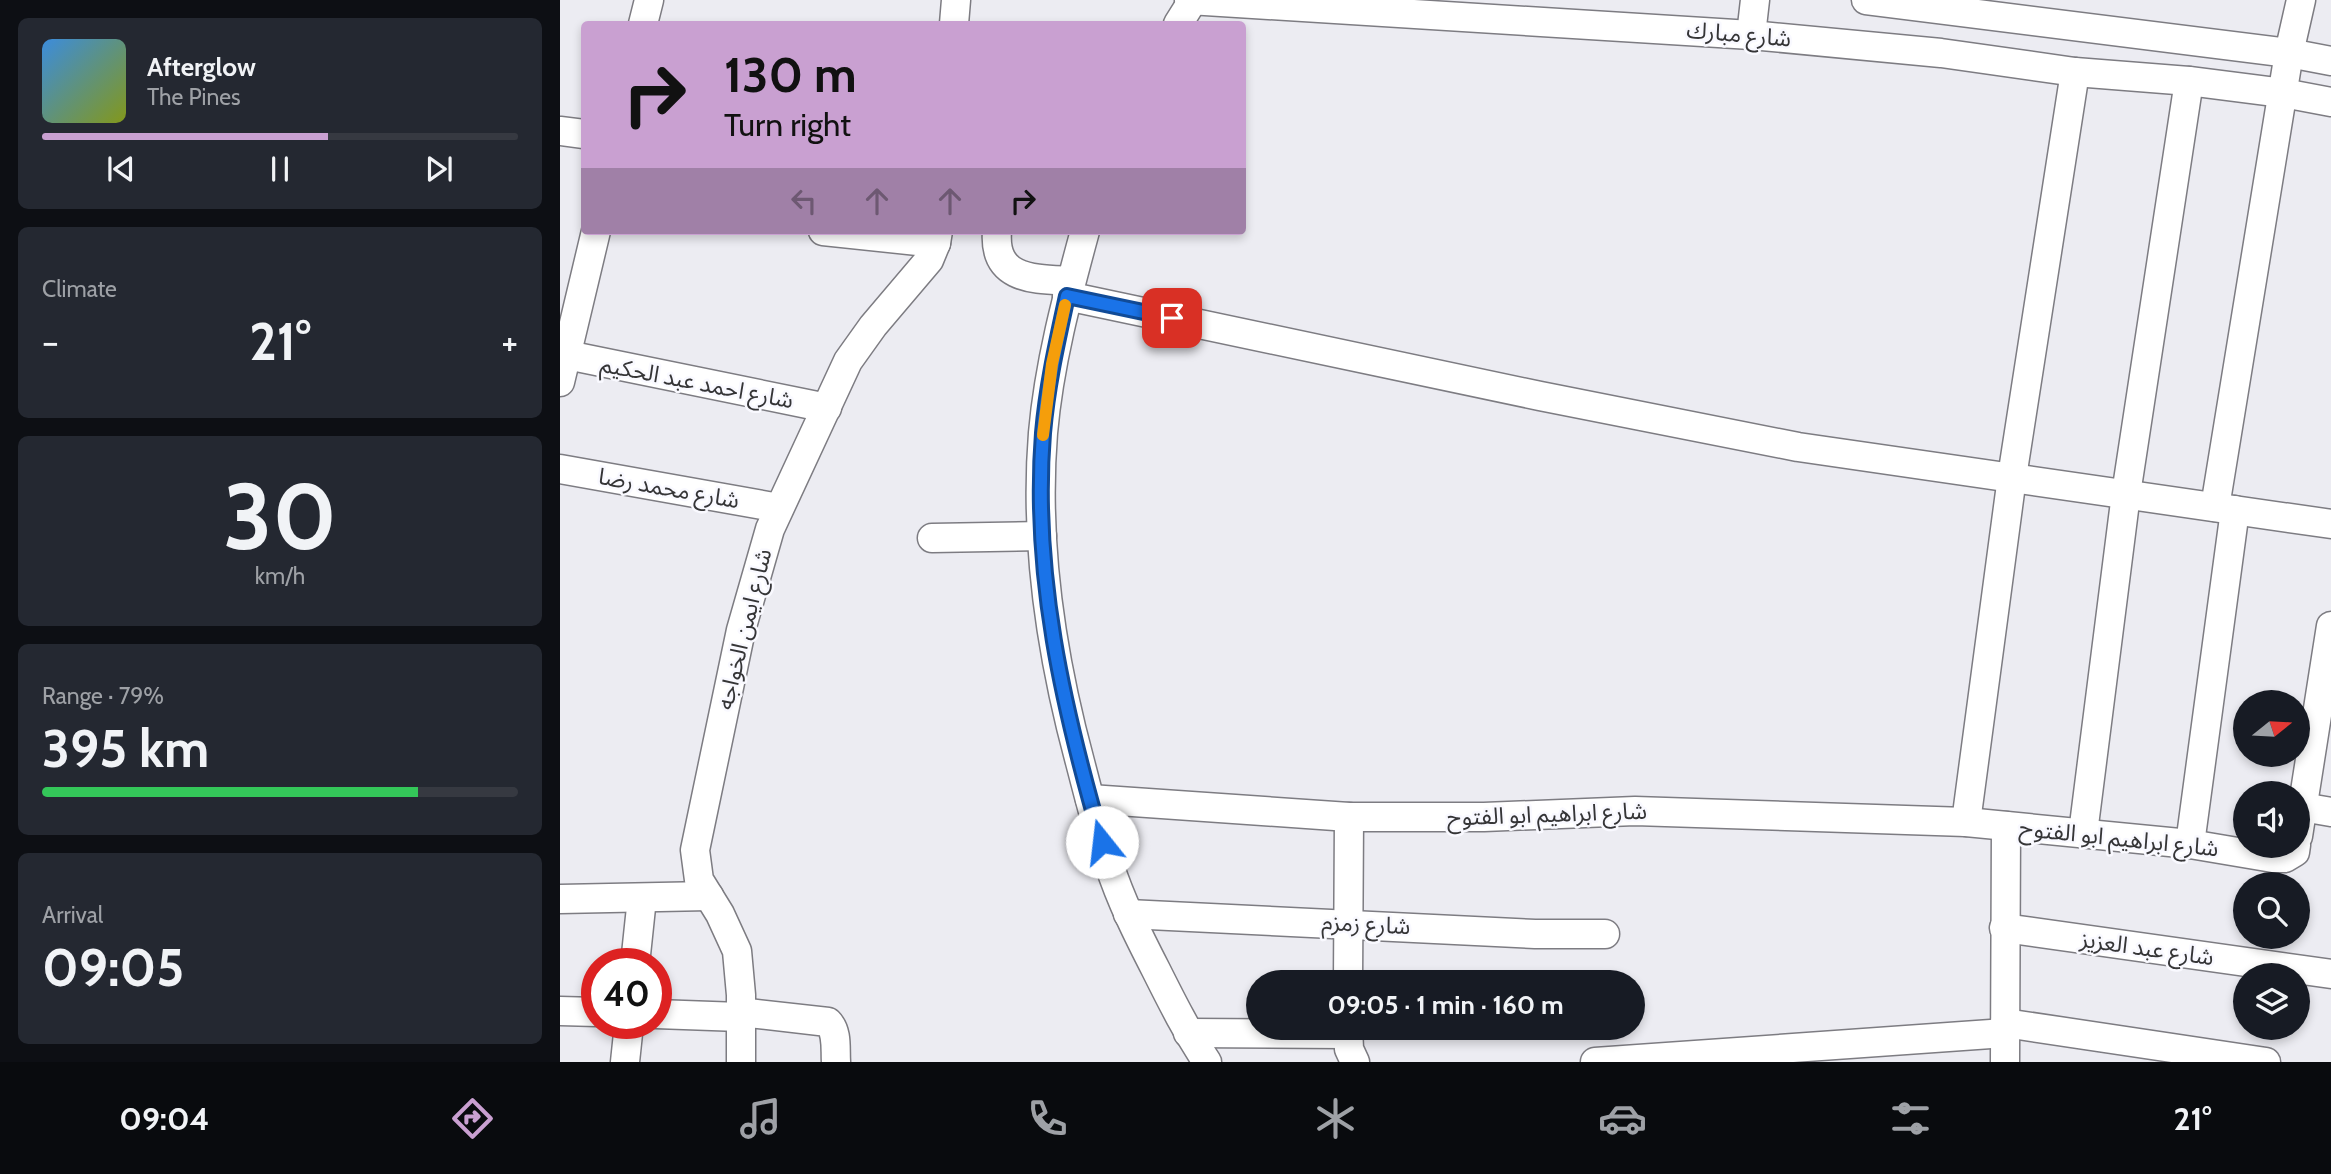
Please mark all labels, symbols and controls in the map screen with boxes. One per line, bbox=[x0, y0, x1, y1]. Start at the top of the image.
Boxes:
street label: شارع مبارك bbox=[1685, 15, 1792, 56]
text: 130 m bbox=[724, 45, 857, 104]
icon: right bbox=[609, 49, 700, 140]
text: Afterglow bbox=[147, 51, 256, 83]
text: The Pines bbox=[147, 83, 241, 111]
text: Turn right bbox=[724, 105, 851, 144]
icon: previous bbox=[102, 150, 140, 188]
icon: pause bbox=[261, 150, 299, 188]
icon: next bbox=[420, 150, 458, 188]
icon: left bbox=[785, 182, 823, 220]
icon: ahead bbox=[858, 182, 896, 220]
icon: ahead bbox=[931, 182, 969, 220]
icon: right bbox=[1004, 182, 1042, 220]
text: Climate bbox=[42, 275, 117, 303]
pin bbox=[1142, 288, 1202, 348]
icon: arrive bbox=[1153, 299, 1191, 337]
text: 21° bbox=[249, 310, 311, 373]
text: − bbox=[42, 318, 59, 365]
text: + bbox=[501, 318, 518, 365]
street label: شارع احمد عبد الحكيم bbox=[598, 350, 796, 417]
text: 30 bbox=[223, 461, 337, 572]
street label: شارع محمد رضا bbox=[596, 462, 742, 517]
street label: شارع ايمن الخواجه bbox=[710, 546, 780, 713]
text: km/h bbox=[255, 562, 305, 590]
text: Range · 79% bbox=[42, 682, 164, 710]
north arrow bbox=[2233, 690, 2310, 766]
map controls bbox=[2233, 690, 2310, 1040]
text: 395 km bbox=[42, 717, 209, 780]
button: sound bbox=[2233, 781, 2310, 858]
street label: شارع ابراهيم ابو الفتوح bbox=[1446, 797, 1648, 834]
position arrow bbox=[1065, 805, 1139, 879]
street label: شارع ابراهيم ابو الفتوح bbox=[2018, 814, 2220, 865]
button: search bbox=[2233, 872, 2310, 949]
text: Arrival bbox=[42, 901, 103, 929]
street label: شارع زمزم bbox=[1321, 908, 1411, 944]
street label: شارع عبد العزيز bbox=[2077, 925, 2216, 974]
text: 09:05 bbox=[42, 936, 184, 999]
speed limit sign: 40 bbox=[581, 948, 672, 1039]
button: layers bbox=[2233, 963, 2310, 1040]
text: 09:05 · 1 min · 160 m bbox=[1327, 989, 1564, 1021]
icon: directions bbox=[448, 1094, 497, 1143]
icon: music bbox=[736, 1094, 785, 1143]
icon: phone bbox=[1023, 1094, 1072, 1143]
icon: climate bbox=[1311, 1094, 1360, 1143]
icon: car bbox=[1598, 1094, 1647, 1143]
icon: filters bbox=[1886, 1094, 1935, 1143]
text: 09:04 bbox=[119, 1099, 209, 1138]
text: 21° bbox=[2174, 1099, 2212, 1138]

